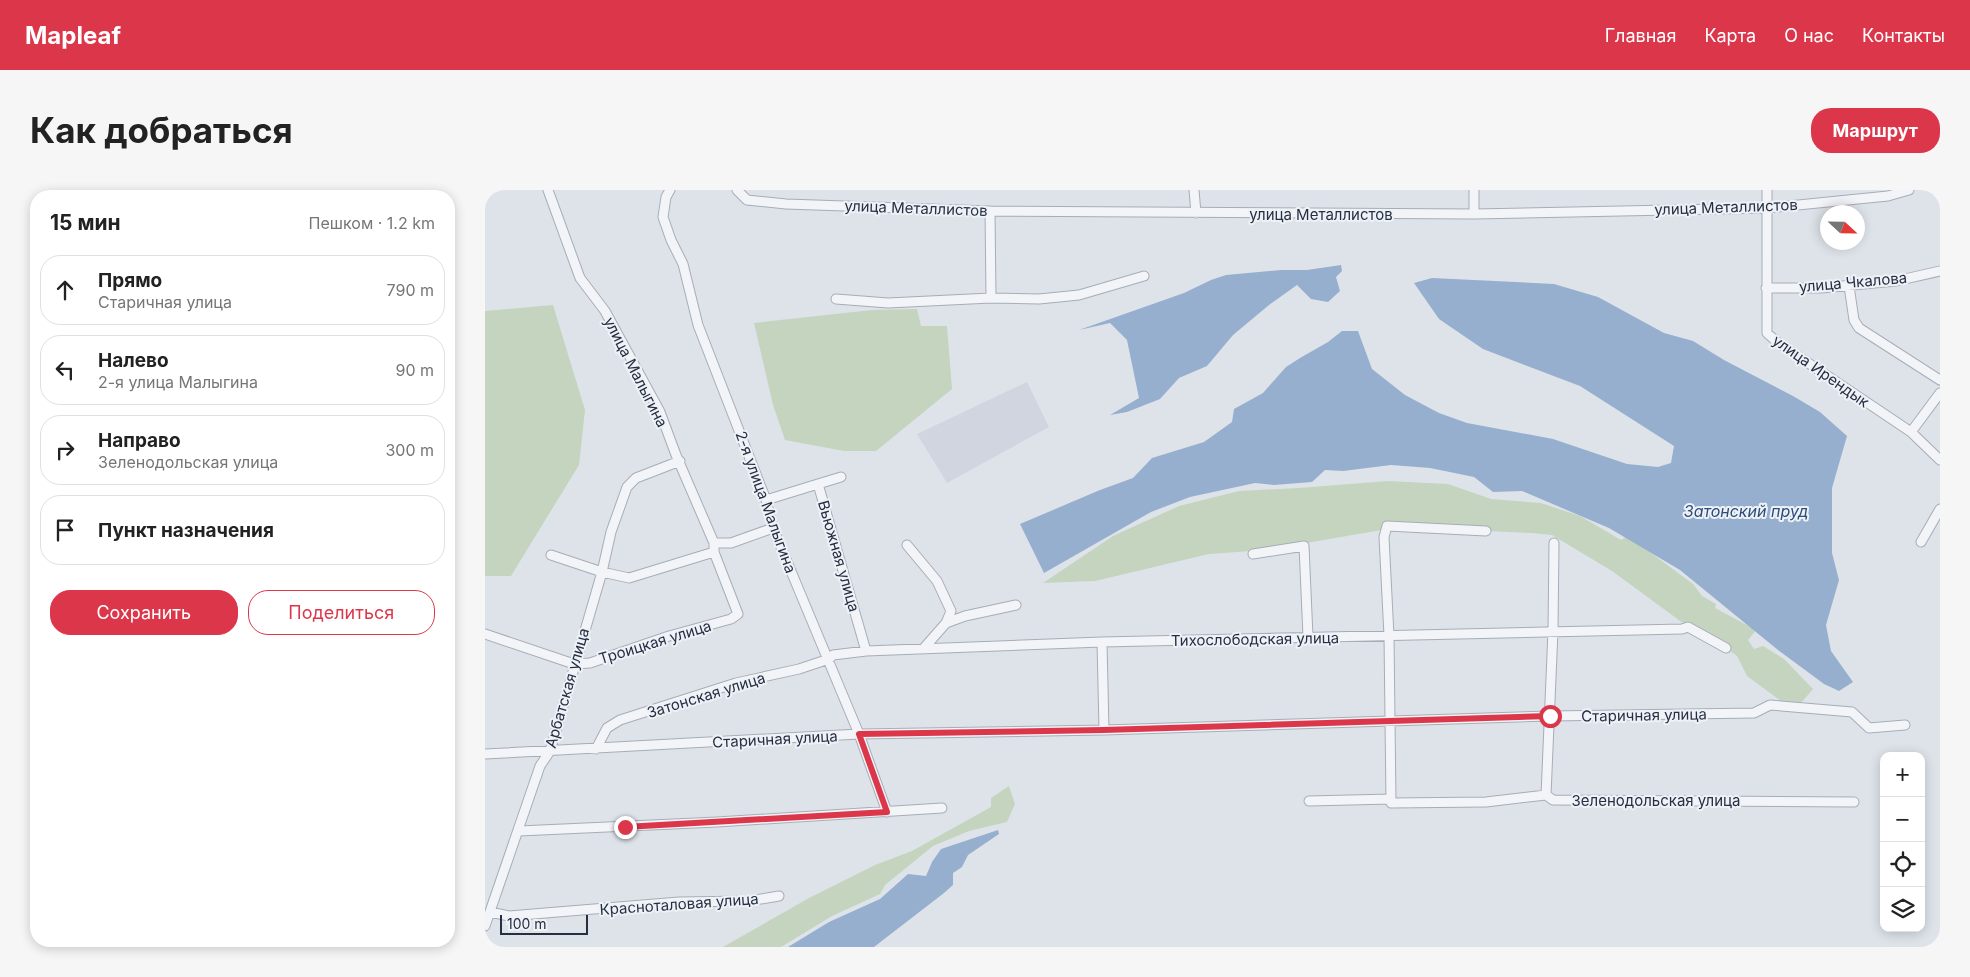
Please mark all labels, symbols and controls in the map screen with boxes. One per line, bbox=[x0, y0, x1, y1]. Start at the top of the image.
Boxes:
text: Mapleaf bbox=[25, 21, 121, 50]
text: Главная bbox=[1605, 25, 1676, 46]
text: Карта bbox=[1704, 25, 1756, 46]
text: О нас bbox=[1784, 25, 1834, 46]
text: Контакты bbox=[1862, 25, 1945, 46]
button: Маршрут bbox=[1811, 108, 1940, 153]
text: Как добраться bbox=[30, 109, 293, 151]
street label: улица Металлистов bbox=[1654, 195, 1798, 219]
street label: улица Металлистов bbox=[844, 196, 988, 220]
street label: улица Металлистов bbox=[1249, 205, 1393, 224]
north arrow bbox=[1820, 205, 1865, 250]
text: 15 мин bbox=[50, 210, 121, 235]
text: Пешком · 1.2 km bbox=[309, 213, 435, 233]
street label: улица Чкалова bbox=[1798, 268, 1908, 296]
text: Прямо bbox=[98, 269, 162, 292]
icon: ahead bbox=[51, 276, 79, 304]
text: 790 m bbox=[387, 280, 434, 300]
text: Старичная улица bbox=[98, 292, 232, 312]
street label: улица Малыгина bbox=[600, 314, 672, 430]
street label: улица Ирендык bbox=[1769, 331, 1873, 411]
text: Налево bbox=[98, 349, 169, 372]
icon: left bbox=[51, 356, 79, 384]
text: 90 m bbox=[395, 360, 434, 380]
text: 2-я улица Малыгина bbox=[98, 372, 258, 392]
street label: 2-я улица Малыгина bbox=[731, 428, 801, 576]
text: Направо bbox=[98, 429, 181, 452]
icon: right bbox=[51, 436, 79, 464]
text: 300 m bbox=[385, 440, 434, 460]
text: Зеленодольская улица bbox=[98, 452, 278, 472]
street label: Вьюжная улица bbox=[814, 498, 864, 614]
water label: Затонский пруд bbox=[1684, 501, 1808, 521]
icon: arrive bbox=[51, 516, 79, 544]
text: Пункт назначения bbox=[98, 519, 274, 542]
button: Сохранить bbox=[50, 590, 238, 635]
button: Поделиться bbox=[248, 590, 435, 635]
street label: Троицкая улица bbox=[596, 616, 714, 668]
street label: Арбатская улица bbox=[541, 626, 593, 750]
street label: Тихослободская улица bbox=[1171, 628, 1339, 650]
street label: Затонская улица bbox=[645, 668, 767, 722]
street label: Старичная улица bbox=[1581, 704, 1707, 726]
route start bbox=[1539, 705, 1562, 728]
street label: Старичная улица bbox=[712, 726, 838, 752]
map controls bbox=[1880, 752, 1925, 932]
button: + bbox=[1880, 752, 1925, 797]
street label: Зеленодольская улица bbox=[1572, 791, 1740, 810]
button: − bbox=[1880, 797, 1925, 842]
route end bbox=[614, 816, 637, 839]
button: locate bbox=[1880, 842, 1925, 887]
button: layers bbox=[1880, 887, 1925, 932]
street label: Красноталовая улица bbox=[599, 889, 759, 919]
scale bar bbox=[500, 912, 587, 935]
text: 100 m bbox=[507, 915, 547, 932]

